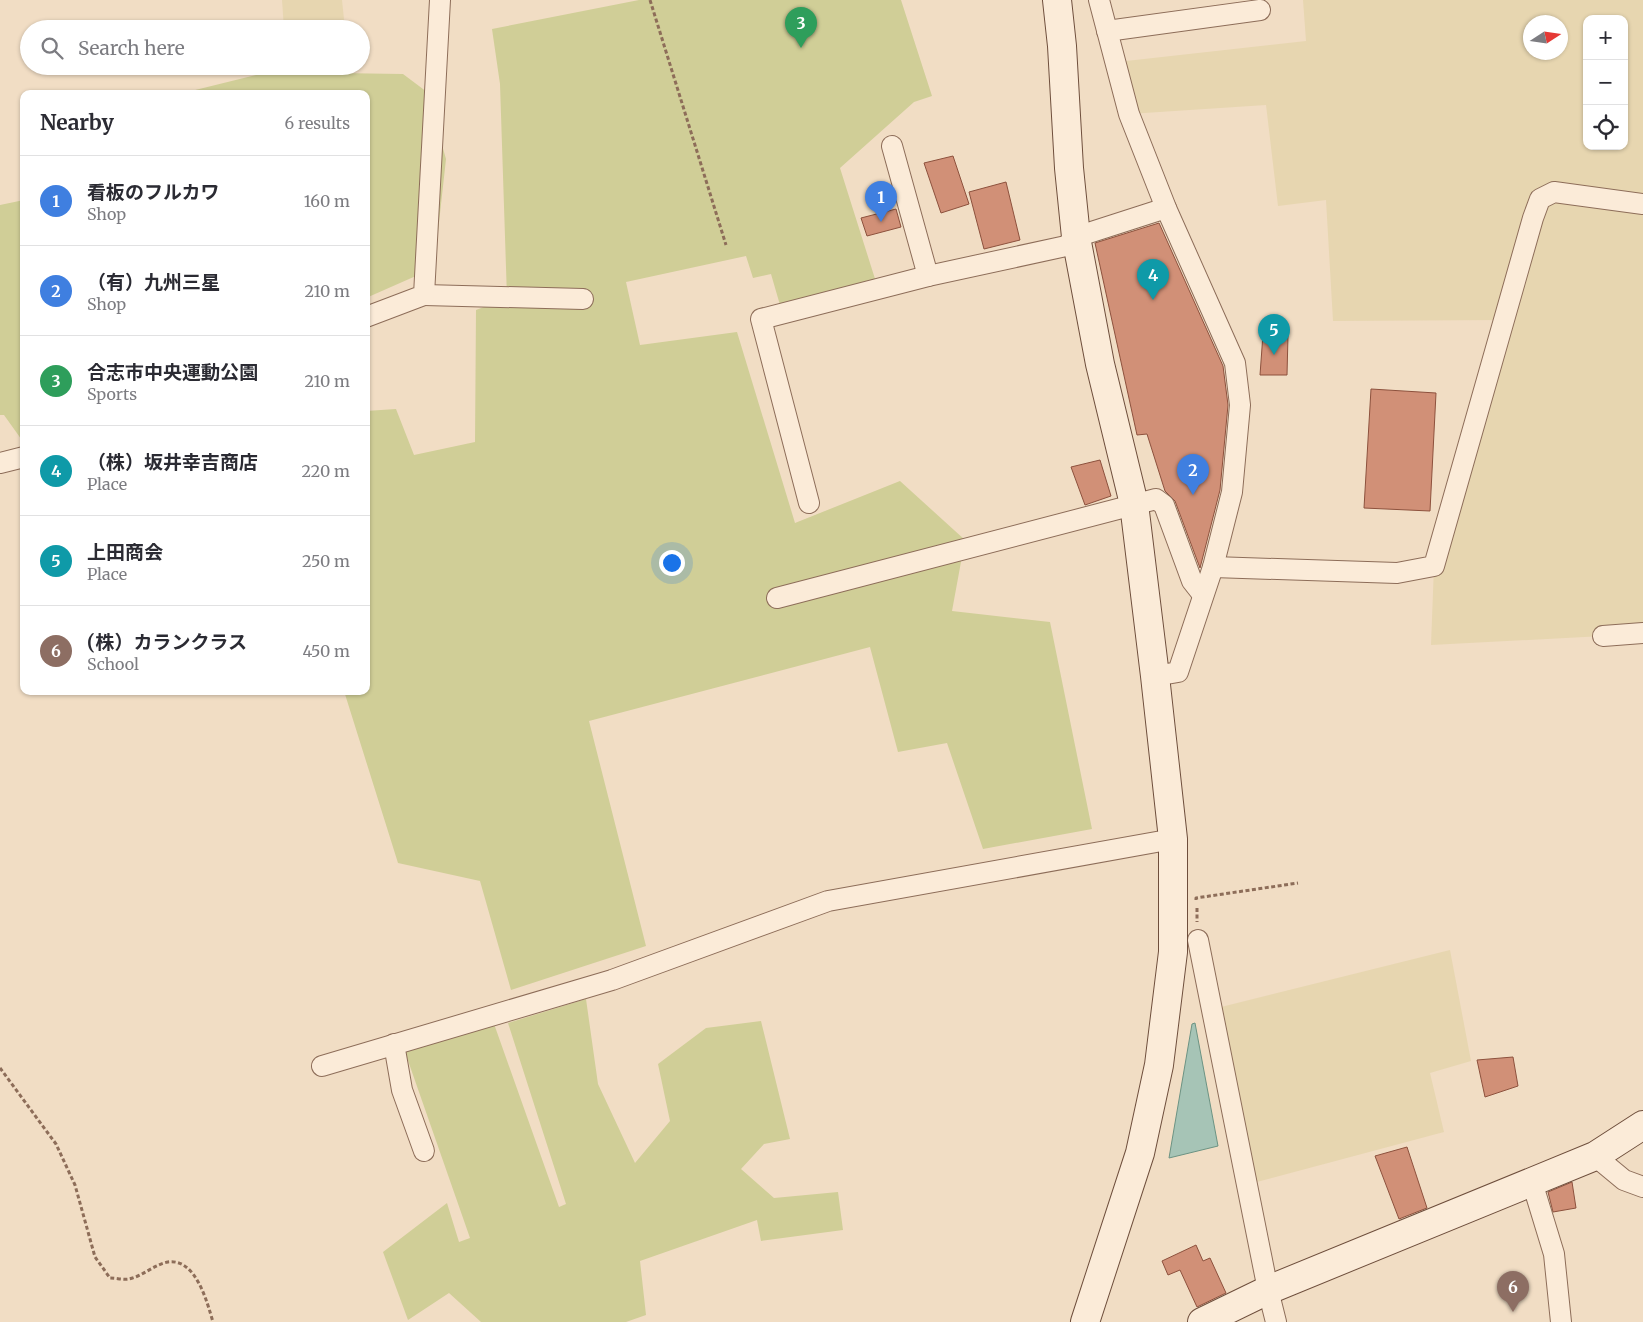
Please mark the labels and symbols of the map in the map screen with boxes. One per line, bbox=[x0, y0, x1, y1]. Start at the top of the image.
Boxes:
pin: 3 bbox=[785, 7, 817, 48]
north arrow bbox=[1523, 15, 1568, 60]
pin: 1 bbox=[865, 181, 897, 222]
pin: 4 bbox=[1137, 259, 1169, 300]
pin: 5 bbox=[1258, 314, 1290, 355]
pin: 2 bbox=[1177, 454, 1209, 495]
your location bbox=[659, 550, 685, 576]
pin: 6 bbox=[1497, 1271, 1529, 1312]

